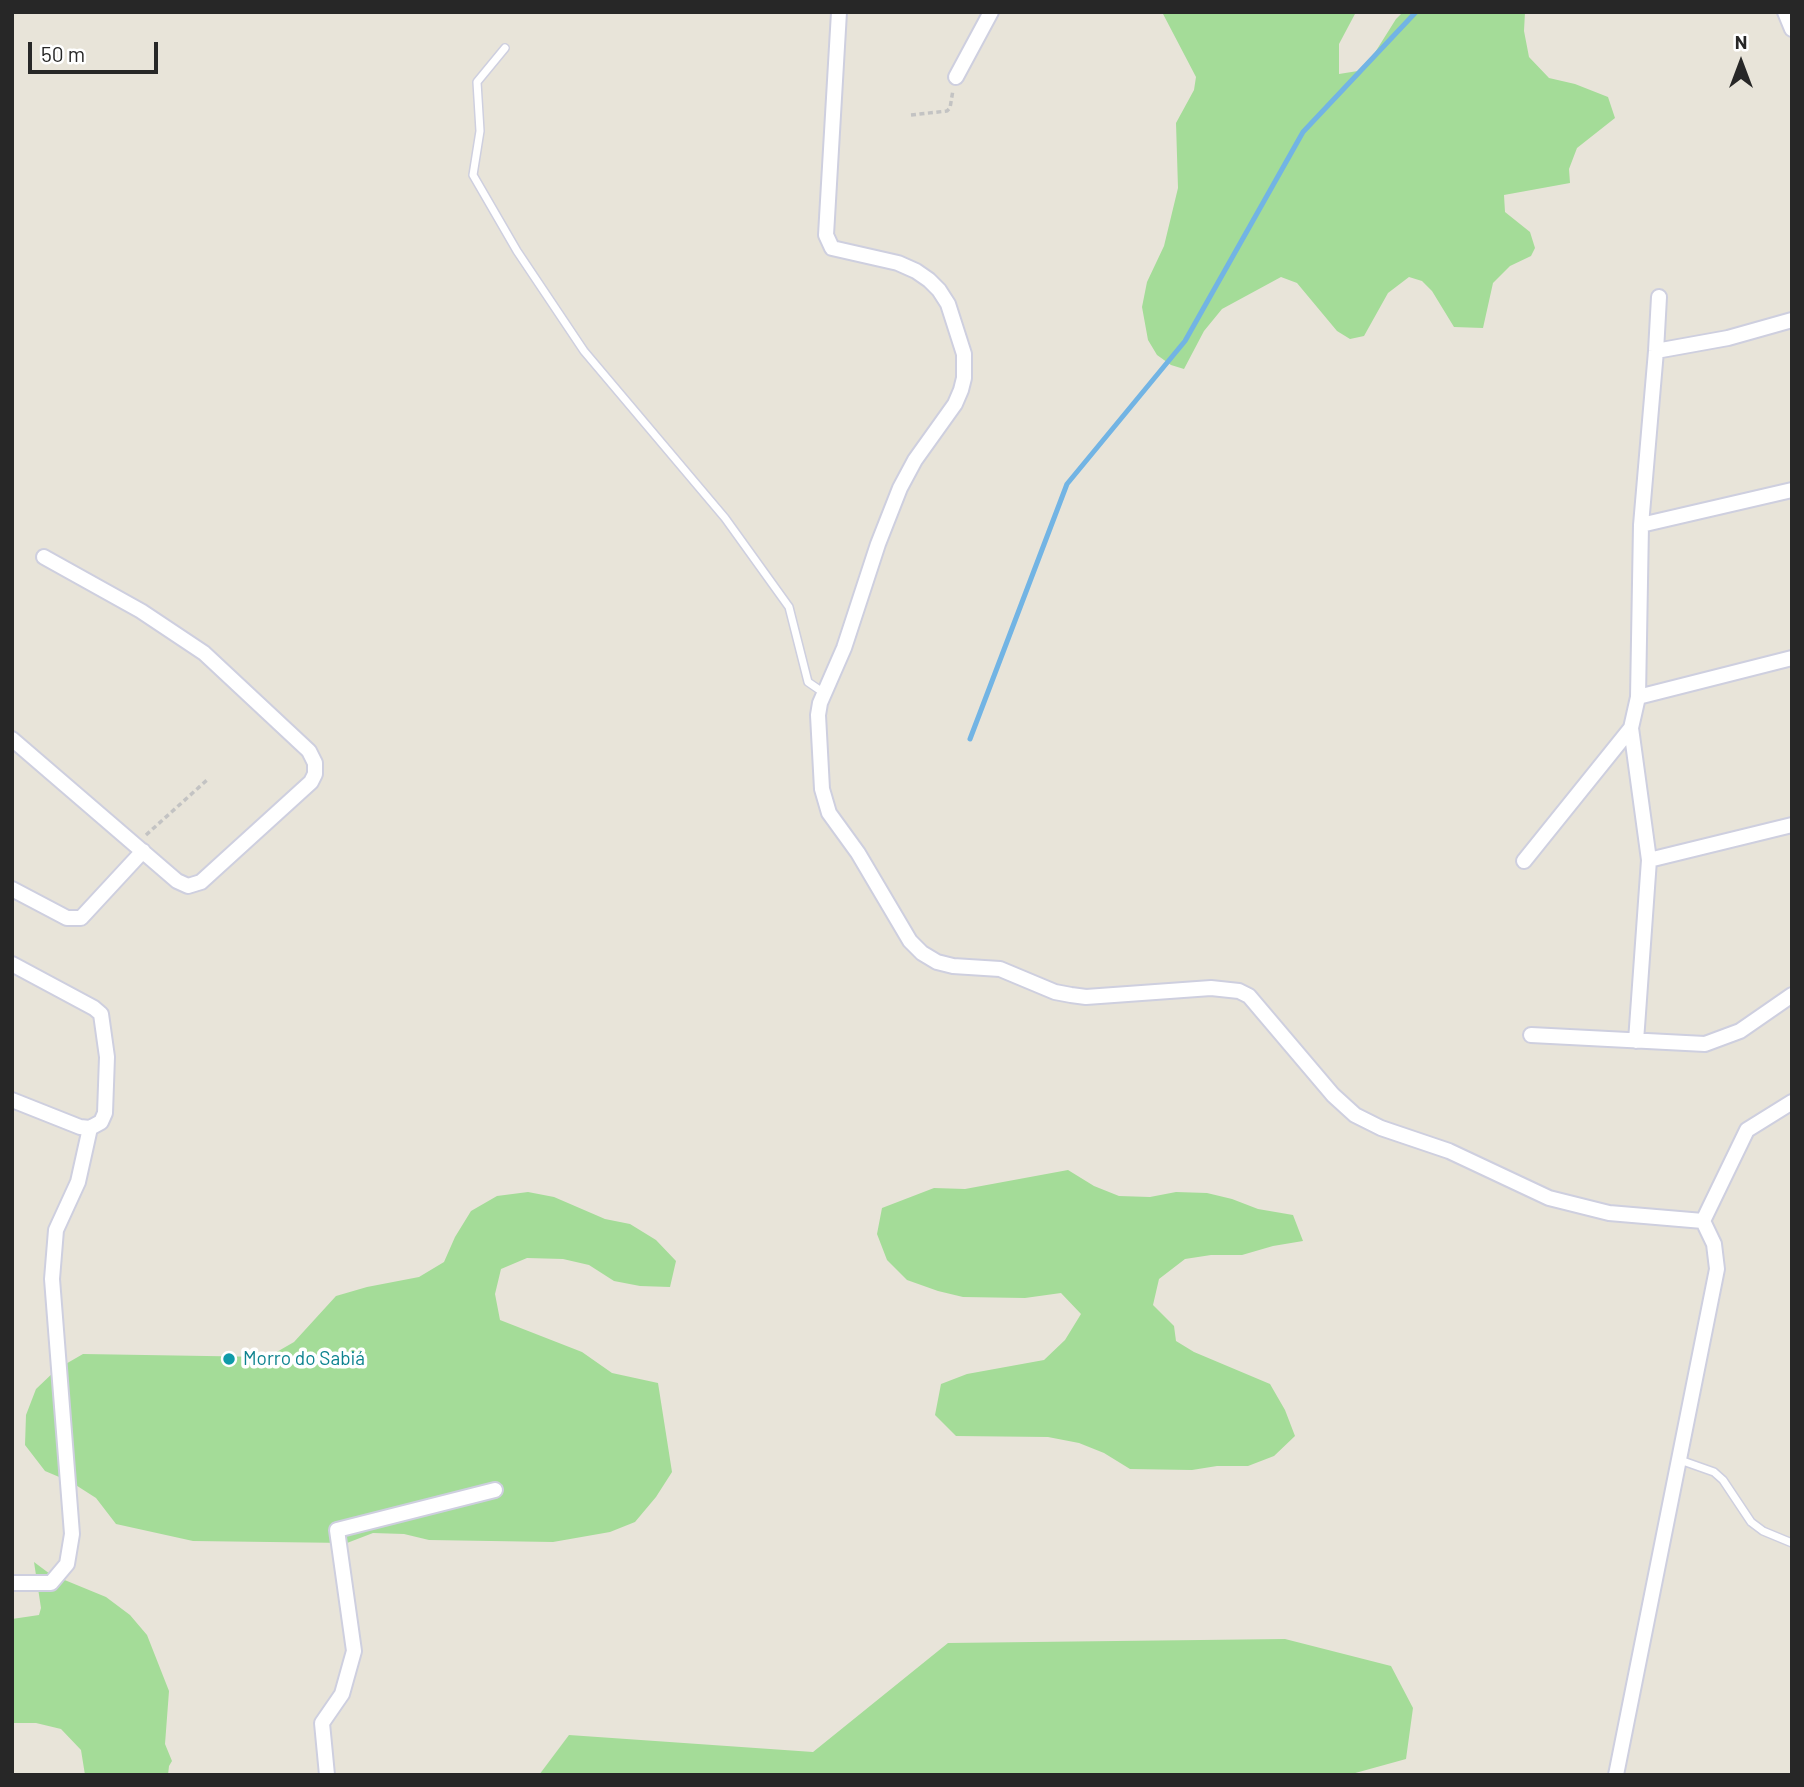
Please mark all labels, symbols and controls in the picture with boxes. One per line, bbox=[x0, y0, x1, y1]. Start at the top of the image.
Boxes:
scale bar bbox=[32, 28, 161, 72]
north arrow bbox=[1706, 28, 1776, 98]
text: N bbox=[1735, 30, 1747, 53]
text: 50 m bbox=[41, 41, 85, 66]
place label: Morro do Sabiá bbox=[243, 1348, 365, 1370]
marker: Morro do Sabiá bbox=[221, 1351, 237, 1367]

